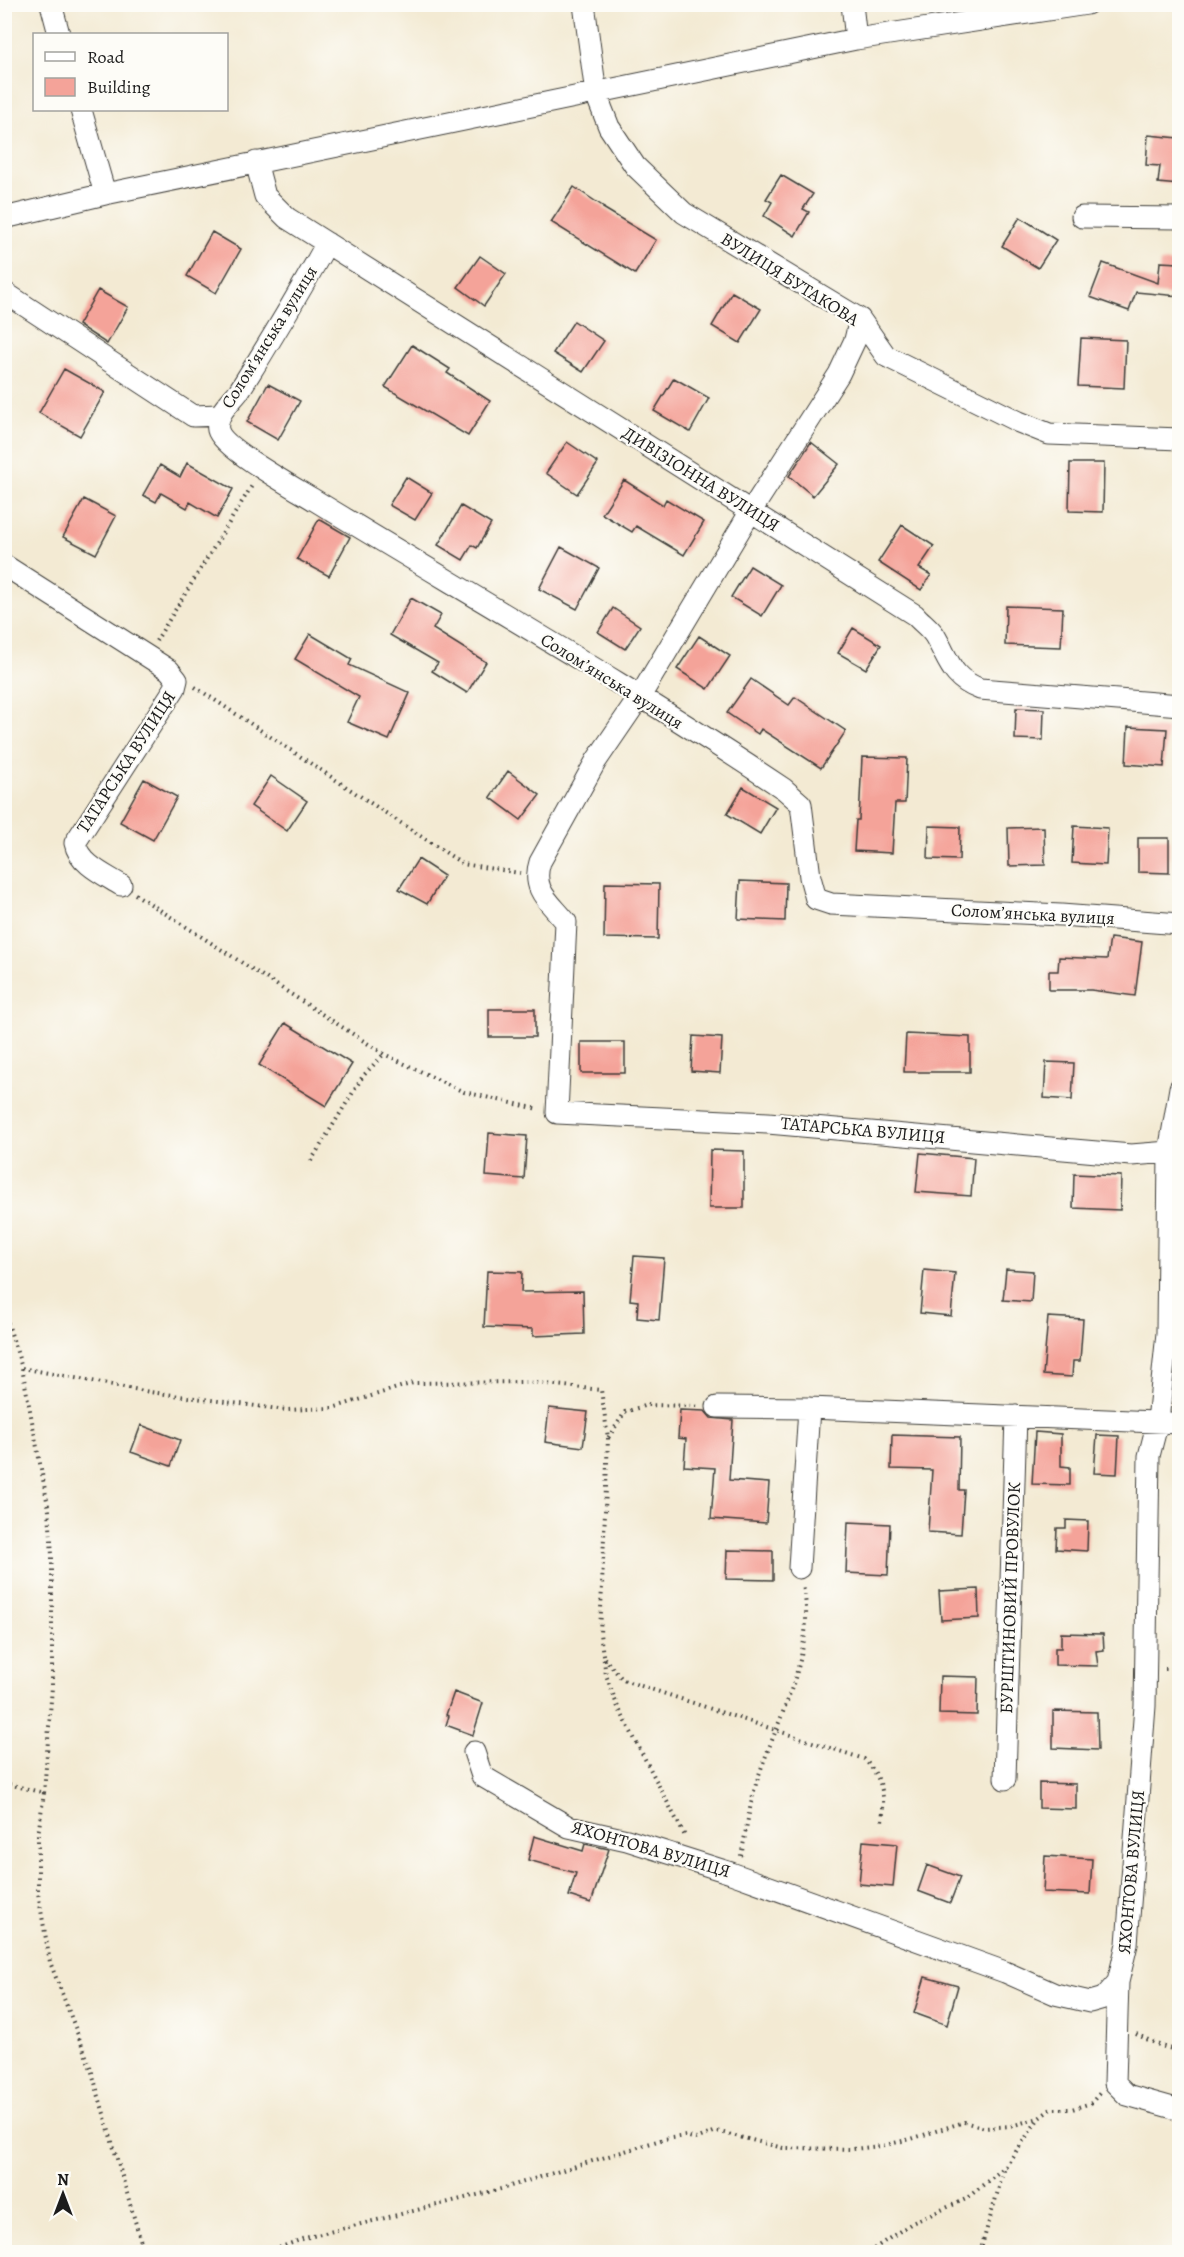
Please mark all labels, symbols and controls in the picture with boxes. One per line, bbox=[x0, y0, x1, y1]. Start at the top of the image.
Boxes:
legend bbox=[33, 33, 228, 111]
text: Road bbox=[87, 45, 125, 69]
text: Building bbox=[87, 75, 151, 99]
street label: ВУЛИЦЯ БУТАКОВА bbox=[716, 227, 864, 332]
street label: Соломʼянська вулиця bbox=[215, 261, 323, 413]
street label: ДИВІЗІОННА ВУЛИЦЯ bbox=[618, 421, 784, 537]
street label: Соломʼянська вулиця bbox=[536, 627, 688, 735]
street label: ТАТАРСЬКА ВУЛИЦЯ bbox=[71, 686, 181, 838]
street label: Соломʼянська вулиця bbox=[951, 898, 1115, 930]
street label: ТАТАРСЬКА ВУЛИЦЯ bbox=[780, 1111, 946, 1149]
street label: БУРШТИНОВИЙ ПРОВУЛОК bbox=[994, 1481, 1026, 1714]
street label: ЯХОНТОВА ВУЛИЦЯ bbox=[1112, 1789, 1150, 1955]
street label: ЯХОНТОВА ВУЛИЦЯ bbox=[569, 1815, 733, 1883]
north arrow bbox=[33, 2164, 93, 2224]
text: N bbox=[57, 2169, 69, 2191]

